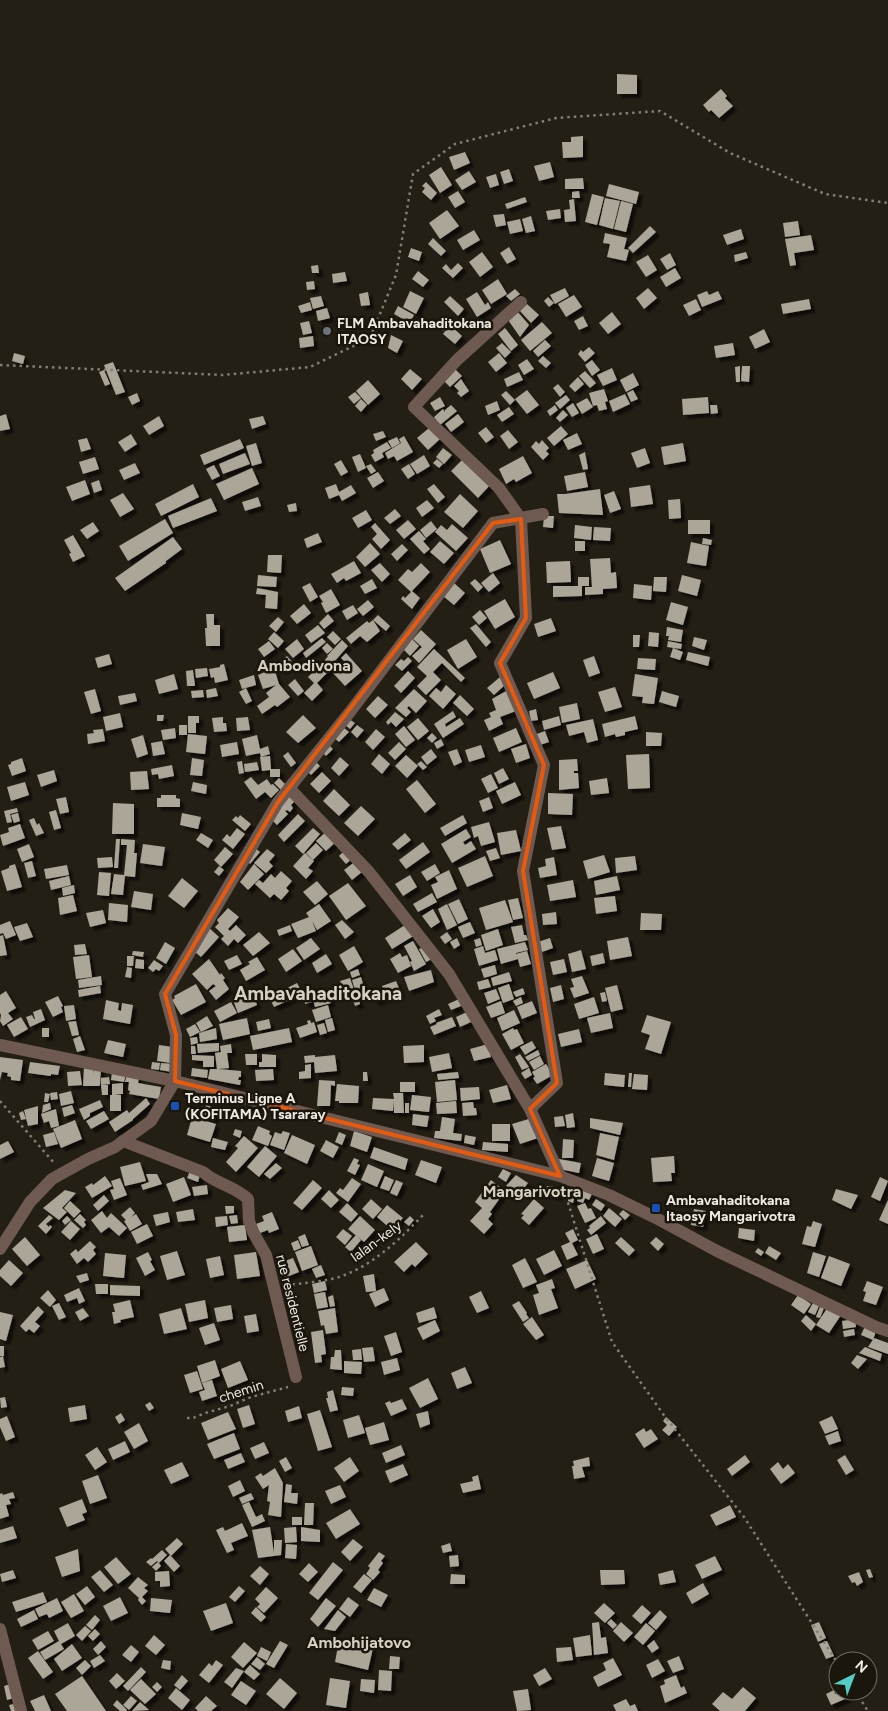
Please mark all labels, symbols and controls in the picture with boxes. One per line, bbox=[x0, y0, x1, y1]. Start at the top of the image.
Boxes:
place label: FLM Ambavahaditokana ITAOSY bbox=[337, 315, 492, 348]
marker: FLM Ambavahaditokana ITAOSY bbox=[321, 325, 333, 337]
district label: Ambodivona bbox=[257, 656, 351, 675]
district label: Ambavahaditokana bbox=[234, 982, 402, 1005]
place label: Terminus Ligne A (KOFITAMA) Tsararay bbox=[185, 1090, 326, 1123]
marker: Terminus Ligne A (KOFITAMA) Tsararay bbox=[169, 1100, 181, 1112]
district label: Mangarivotra bbox=[483, 1182, 581, 1201]
place label: Ambavahaditokana Itaosy Mangarivotra bbox=[666, 1192, 795, 1225]
marker: Ambavahaditokana Itaosy Mangarivotra bbox=[650, 1202, 662, 1214]
street label: lalan-kely bbox=[348, 1217, 406, 1266]
street label: rue residentielle bbox=[272, 1253, 313, 1354]
street label: chemin bbox=[217, 1376, 266, 1407]
district label: Ambohijatovo bbox=[307, 1633, 411, 1652]
north arrow bbox=[828, 1651, 878, 1701]
text: N bbox=[852, 1657, 871, 1677]

